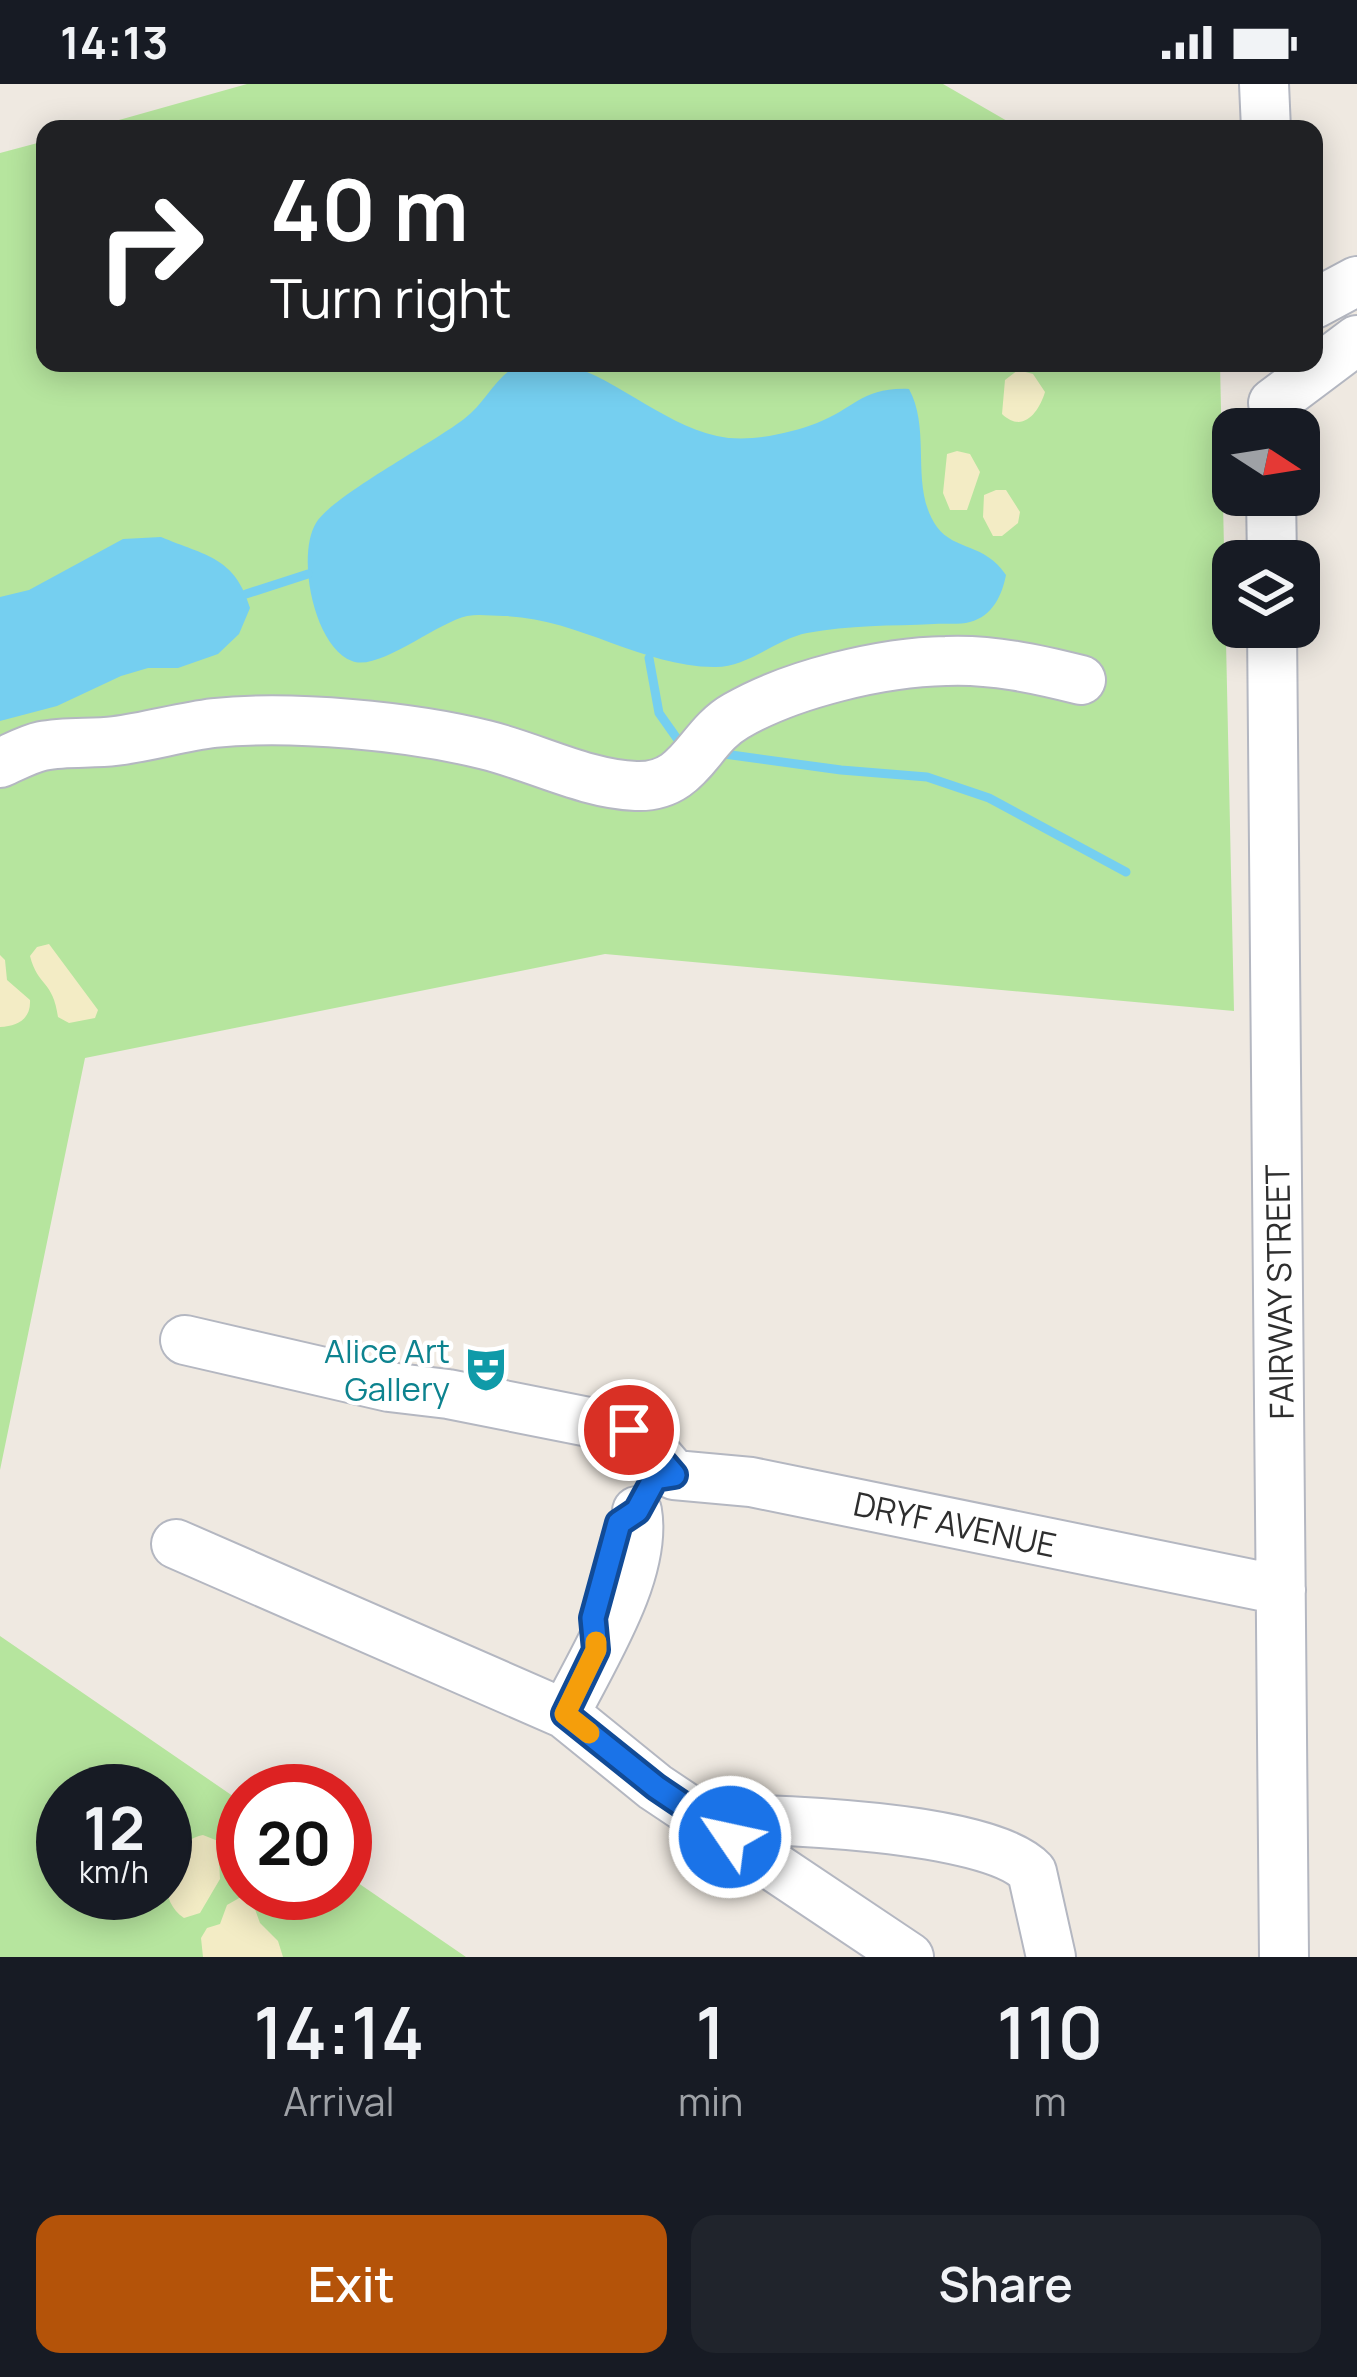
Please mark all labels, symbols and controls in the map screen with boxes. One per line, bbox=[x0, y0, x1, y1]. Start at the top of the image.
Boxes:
text: 14:13 bbox=[60, 11, 168, 73]
text: 40 m bbox=[270, 151, 469, 266]
icon: right bbox=[72, 168, 228, 324]
text: Turn right bbox=[270, 260, 512, 334]
north arrow bbox=[1212, 408, 1320, 516]
map controls bbox=[1212, 408, 1320, 648]
button: layers bbox=[1212, 540, 1320, 648]
street label: FAIRWAY STREET bbox=[1254, 1164, 1304, 1420]
place label: Alice Art Gallery bbox=[324, 1328, 450, 1411]
theatre icon: Alice Art Gallery bbox=[461, 1344, 511, 1394]
pin bbox=[578, 1379, 680, 1481]
icon: arrive bbox=[596, 1397, 662, 1463]
street label: DRYF AVENUE bbox=[850, 1481, 1060, 1567]
speed limit sign: 20 bbox=[216, 1764, 372, 1920]
position arrow bbox=[667, 1774, 793, 1900]
text: 12 bbox=[83, 1786, 145, 1868]
text: km/h bbox=[79, 1851, 149, 1892]
text: 14:14 bbox=[253, 1982, 425, 2081]
text: 1 bbox=[695, 1982, 726, 2081]
text: 110 bbox=[997, 1982, 1104, 2081]
text: Arrival bbox=[283, 2074, 395, 2128]
text: min bbox=[678, 2074, 743, 2128]
text: m bbox=[1034, 2074, 1067, 2128]
button: Exit bbox=[36, 2215, 667, 2353]
button: Share bbox=[691, 2215, 1321, 2353]

